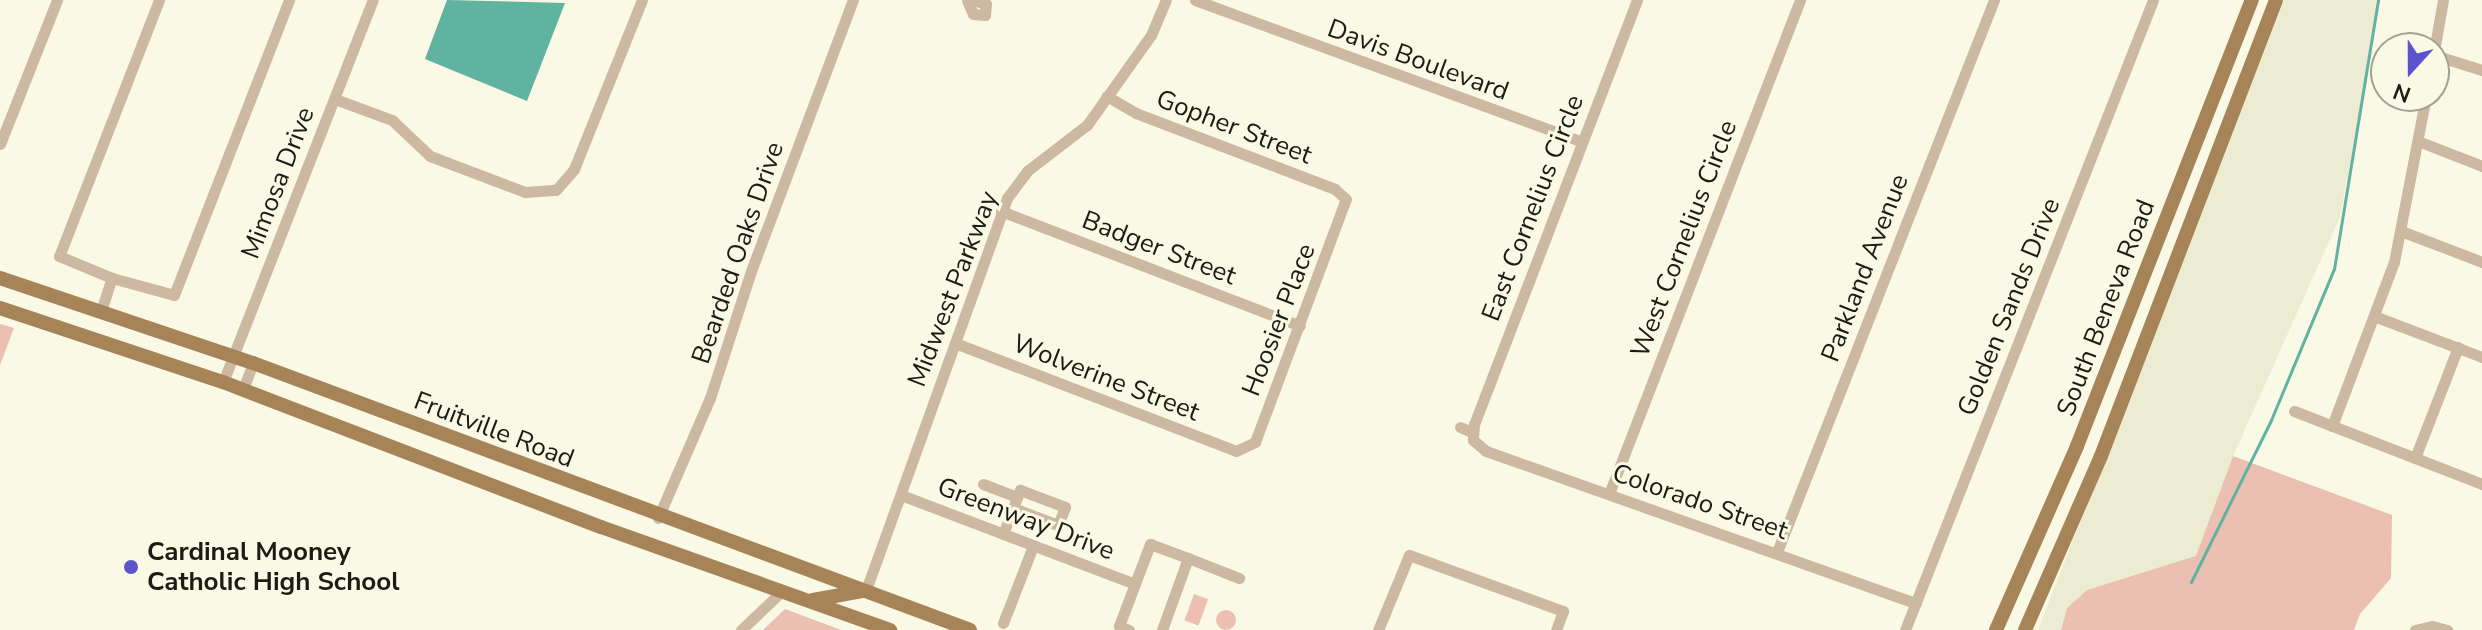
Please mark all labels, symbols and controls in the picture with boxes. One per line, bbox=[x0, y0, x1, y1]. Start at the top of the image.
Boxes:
street label: Davis Boulevard bbox=[1323, 13, 1513, 107]
north arrow bbox=[2370, 32, 2450, 112]
text: N bbox=[2389, 76, 2415, 109]
street label: Gopher Street bbox=[1152, 83, 1316, 171]
street label: East Cornelius Circle bbox=[1476, 91, 1590, 325]
street label: Mimosa Drive bbox=[235, 103, 321, 263]
street label: West Cornelius Circle bbox=[1624, 116, 1744, 362]
street label: Bearded Oaks Drive bbox=[685, 138, 791, 368]
street label: Parkland Avenue bbox=[1815, 170, 1915, 366]
street label: Midwest Parkway bbox=[901, 187, 1005, 391]
street label: Golden Sands Drive bbox=[1951, 194, 2067, 420]
street label: South Beneva Road bbox=[2050, 195, 2162, 421]
street label: Badger Street bbox=[1078, 204, 1240, 292]
street label: Hoosier Place bbox=[1236, 239, 1322, 401]
street label: Wolverine Street bbox=[1008, 328, 1204, 428]
street label: Fruitville Road bbox=[410, 385, 578, 475]
street label: Colorado Street bbox=[1608, 457, 1792, 547]
street label: Greenway Drive bbox=[933, 471, 1119, 567]
place label: Cardinal Mooney Catholic High School bbox=[147, 536, 400, 598]
marker: Cardinal Mooney Catholic High School bbox=[122, 558, 140, 576]

